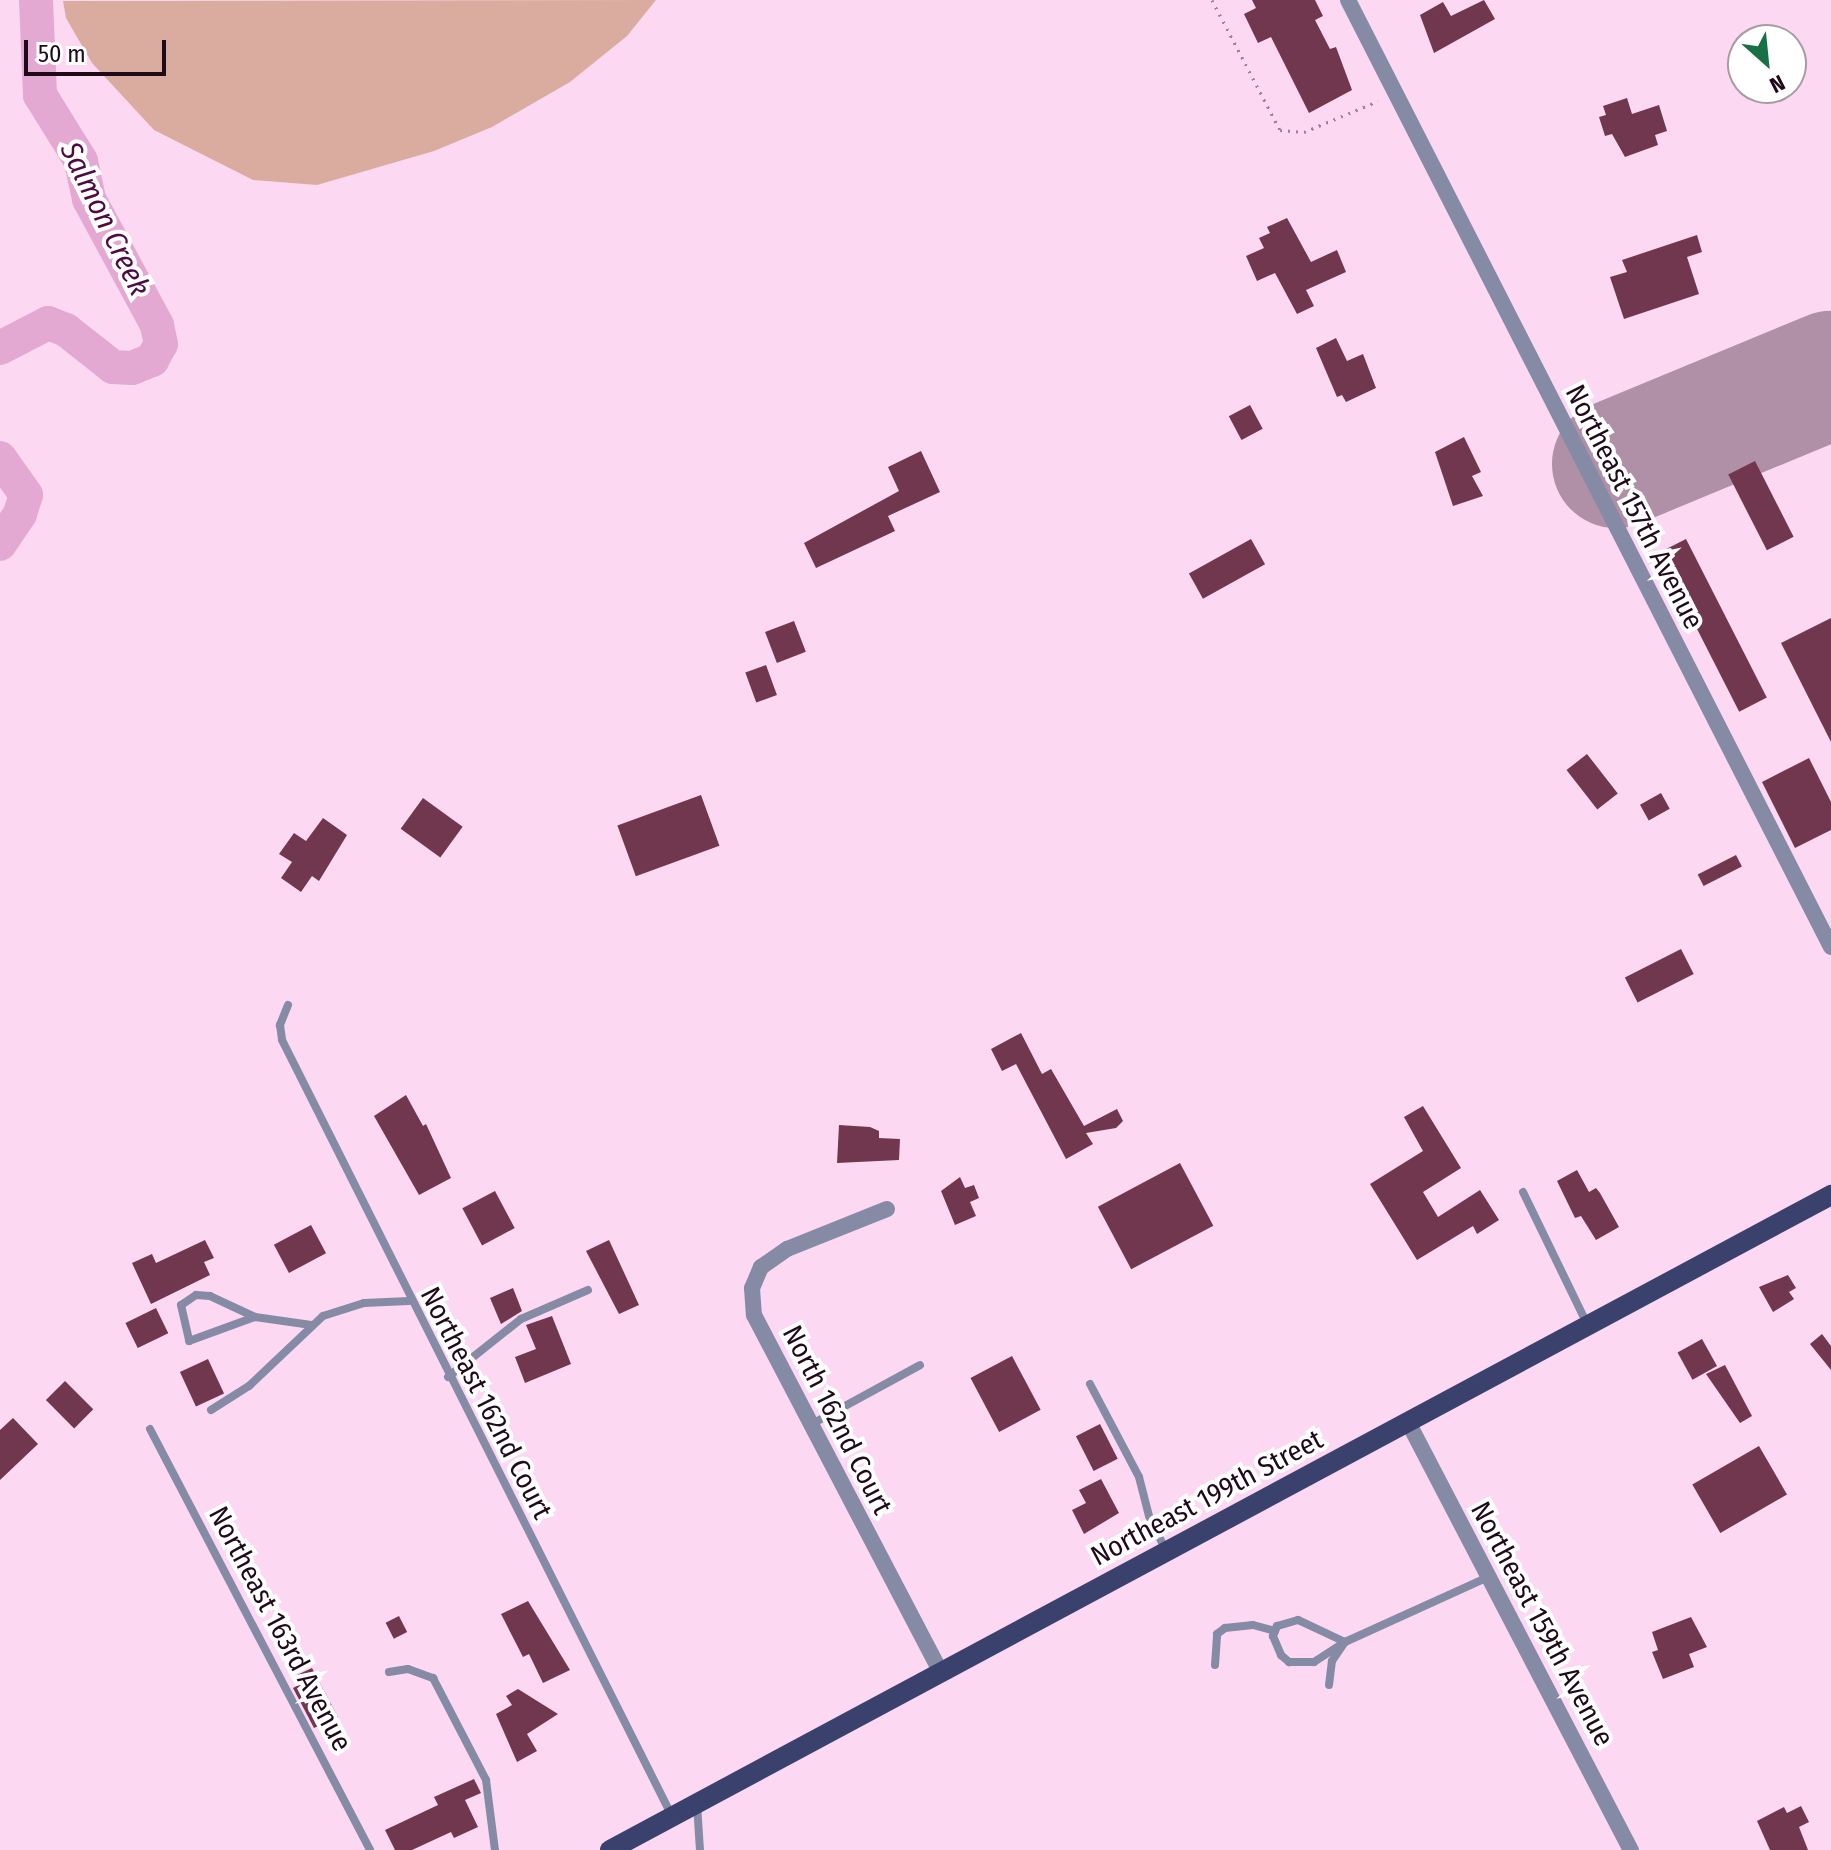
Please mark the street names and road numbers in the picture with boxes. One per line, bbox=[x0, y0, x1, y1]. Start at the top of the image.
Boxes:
street label: Northeast 157th Avenue bbox=[1558, 379, 1710, 635]
street label: Northeast 162nd Court bbox=[413, 1282, 559, 1524]
street label: North 162nd Court bbox=[775, 1320, 899, 1520]
street label: Northeast 199th Street bbox=[1085, 1423, 1329, 1573]
street label: Northeast 159th Avenue bbox=[1463, 1496, 1621, 1752]
street label: Northeast 163rd Avenue bbox=[201, 1501, 359, 1757]

